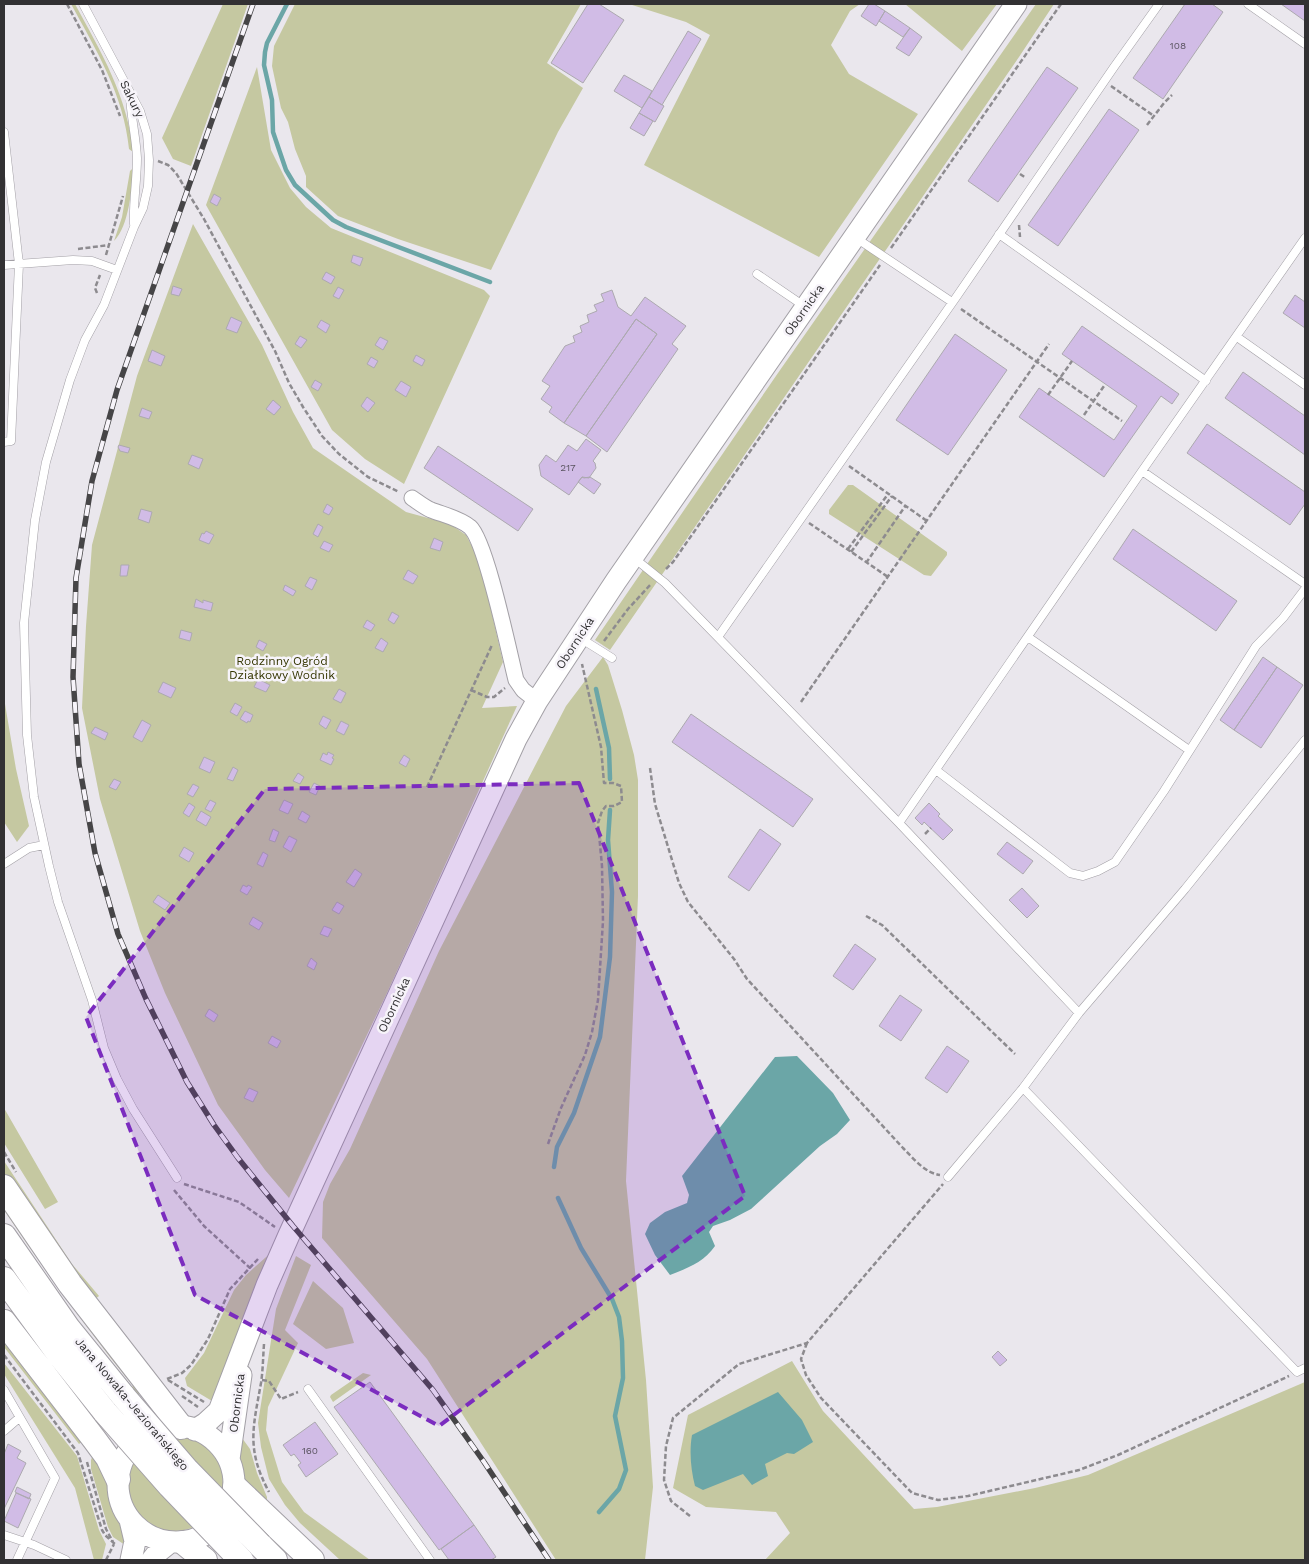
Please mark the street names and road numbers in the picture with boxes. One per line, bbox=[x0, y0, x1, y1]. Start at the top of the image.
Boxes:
street label: Sakury bbox=[117, 78, 147, 121]
street label: Obornicka bbox=[781, 282, 827, 338]
street label: Obornicka bbox=[553, 614, 597, 672]
street label: Obornicka bbox=[375, 975, 413, 1035]
street label: Jana Nowaka-Jeziorańskiego bbox=[72, 1335, 192, 1473]
street label: Obornicka bbox=[226, 1372, 248, 1433]

